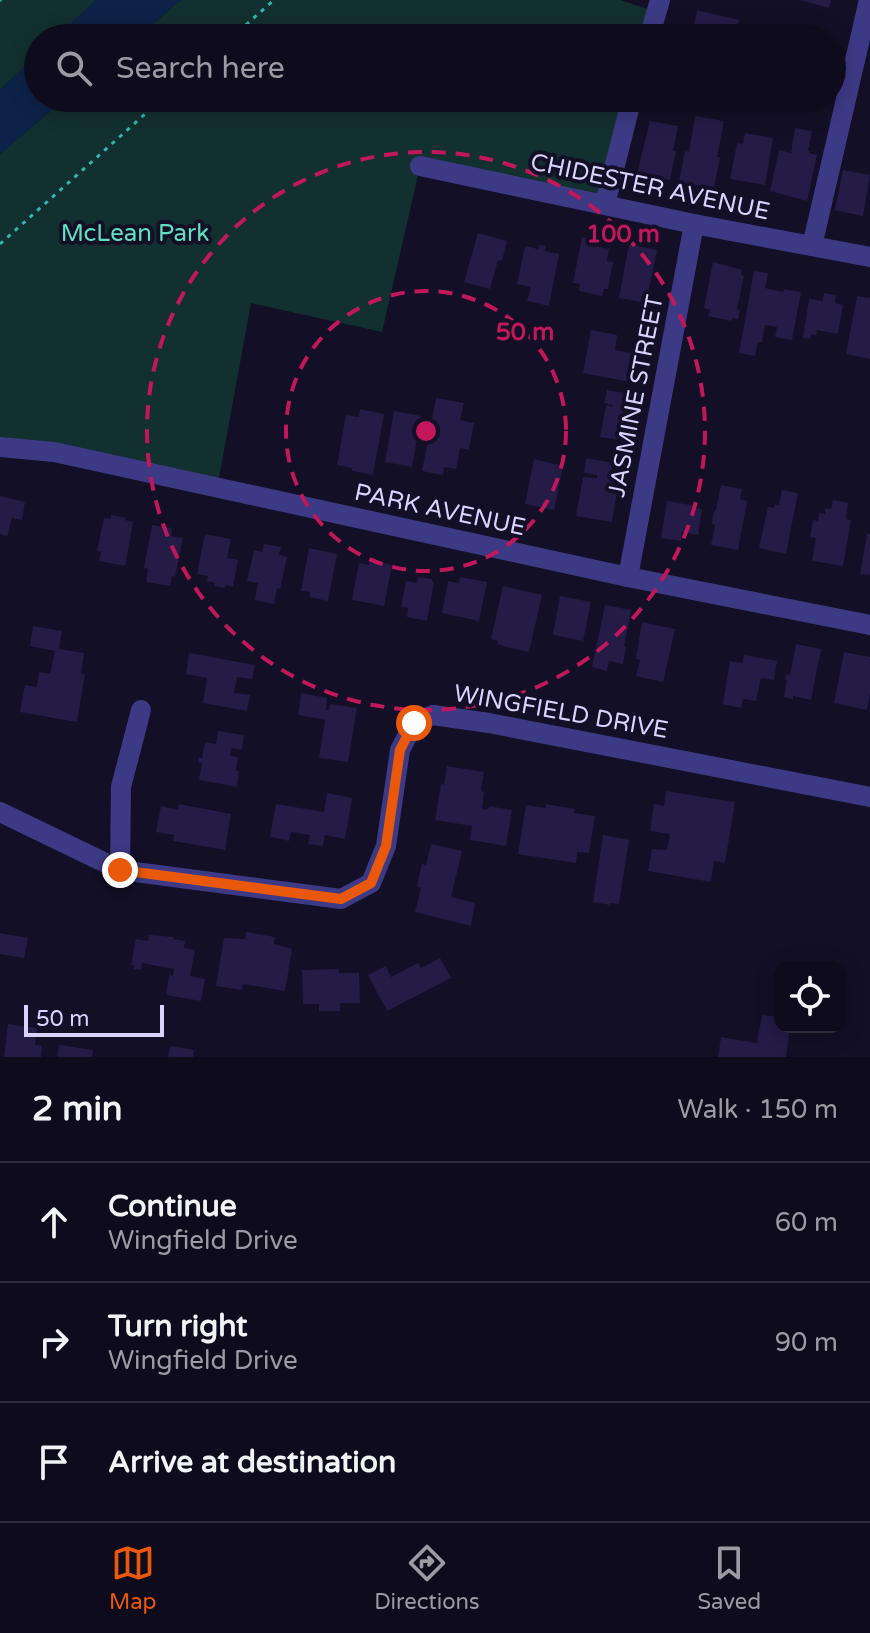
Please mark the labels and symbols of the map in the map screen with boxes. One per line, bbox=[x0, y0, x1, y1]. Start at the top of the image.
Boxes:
street label: CHIDESTER AVENUE bbox=[528, 147, 772, 227]
park label: McLean Park bbox=[61, 219, 209, 248]
text: 100 m bbox=[586, 220, 660, 249]
street label: JASMINE STREET bbox=[602, 292, 670, 500]
text: 50 m bbox=[496, 318, 554, 347]
centre of rings bbox=[412, 417, 440, 445]
street label: PARK AVENUE bbox=[352, 478, 528, 542]
street label: WINGFIELD DRIVE bbox=[451, 679, 671, 745]
route start bbox=[396, 705, 432, 741]
route end bbox=[102, 852, 138, 888]
scale bar bbox=[24, 1001, 164, 1037]

